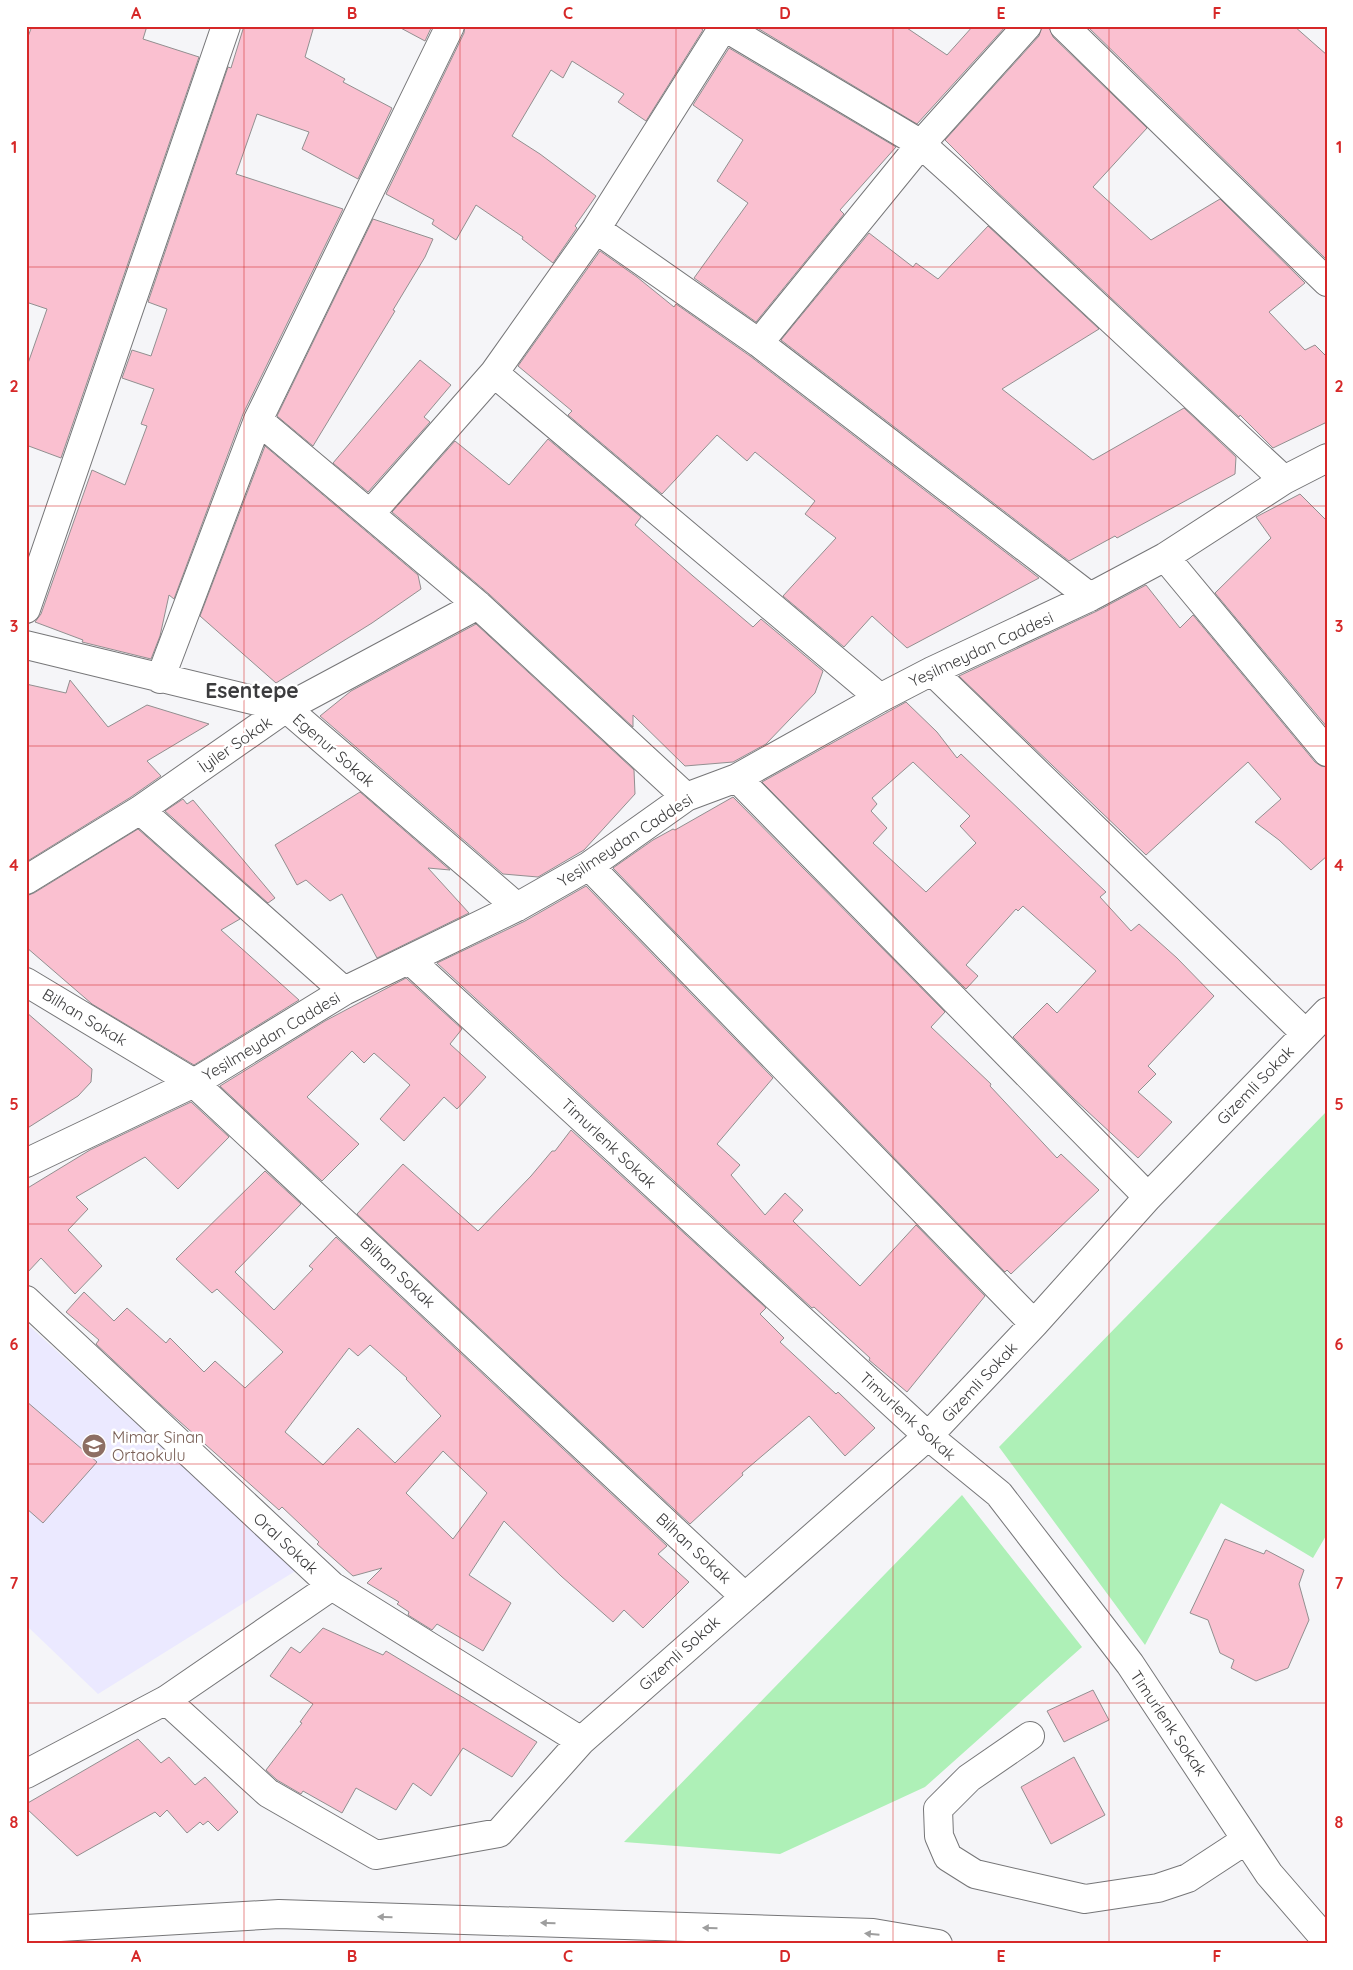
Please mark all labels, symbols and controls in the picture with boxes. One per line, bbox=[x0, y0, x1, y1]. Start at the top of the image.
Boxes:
text: A bbox=[131, 3, 142, 23]
text: B bbox=[347, 3, 357, 23]
text: C bbox=[563, 3, 573, 23]
text: D bbox=[779, 3, 791, 23]
text: E bbox=[996, 3, 1006, 23]
text: F bbox=[1213, 3, 1222, 23]
text: 1 bbox=[11, 137, 17, 157]
text: 1 bbox=[1336, 137, 1342, 157]
text: 2 bbox=[9, 376, 19, 396]
text: 2 bbox=[1334, 376, 1344, 396]
street label: Yeşilmeydan Caddesi bbox=[906, 607, 1056, 691]
text: 3 bbox=[10, 616, 18, 636]
text: 3 bbox=[1335, 616, 1343, 636]
district label: Esentepe bbox=[205, 677, 299, 703]
street label: Egenur Sokak bbox=[289, 709, 379, 791]
street label: İyiler Sokak bbox=[194, 711, 276, 777]
street label: Yeşilmeydan Caddesi bbox=[554, 789, 696, 891]
text: 4 bbox=[9, 855, 19, 875]
text: 4 bbox=[1334, 855, 1344, 875]
street label: Bilhan Sokak bbox=[39, 984, 131, 1050]
street label: Yeşilmeydan Caddesi bbox=[199, 987, 343, 1085]
street label: Gizemli Sokak bbox=[1212, 1041, 1298, 1129]
text: 5 bbox=[9, 1094, 19, 1114]
street label: Timurlenk Sokak bbox=[557, 1094, 661, 1192]
text: 5 bbox=[1334, 1094, 1344, 1114]
street label: Bilhan Sokak bbox=[356, 1232, 440, 1312]
text: 6 bbox=[10, 1334, 19, 1354]
text: 6 bbox=[1335, 1334, 1344, 1354]
street label: Gizemli Sokak bbox=[937, 1338, 1021, 1426]
street label: Timurlenk Sokak bbox=[856, 1367, 960, 1465]
place label: Mimar Sinan Ortaokulu bbox=[112, 1427, 204, 1465]
school or university icon: Mimar Sinan Ortaokulu bbox=[81, 1433, 107, 1459]
street label: Oral Sokak bbox=[249, 1508, 323, 1578]
street label: Bilhan Sokak bbox=[652, 1508, 736, 1588]
text: 7 bbox=[10, 1573, 19, 1593]
text: 7 bbox=[1335, 1573, 1344, 1593]
street label: Gizemli Sokak bbox=[634, 1611, 724, 1695]
street label: Timurlenk Sokak bbox=[1126, 1666, 1212, 1780]
text: 8 bbox=[10, 1812, 19, 1832]
text: 8 bbox=[1335, 1812, 1344, 1832]
one-way arrow bbox=[377, 1913, 393, 1921]
one-way arrow bbox=[539, 1918, 555, 1926]
one-way arrow bbox=[702, 1924, 718, 1932]
one-way arrow bbox=[864, 1929, 880, 1937]
text: A bbox=[131, 1946, 142, 1966]
text: B bbox=[347, 1946, 357, 1966]
text: C bbox=[563, 1946, 573, 1966]
text: D bbox=[779, 1946, 791, 1966]
text: E bbox=[996, 1946, 1006, 1966]
text: F bbox=[1213, 1946, 1222, 1966]

